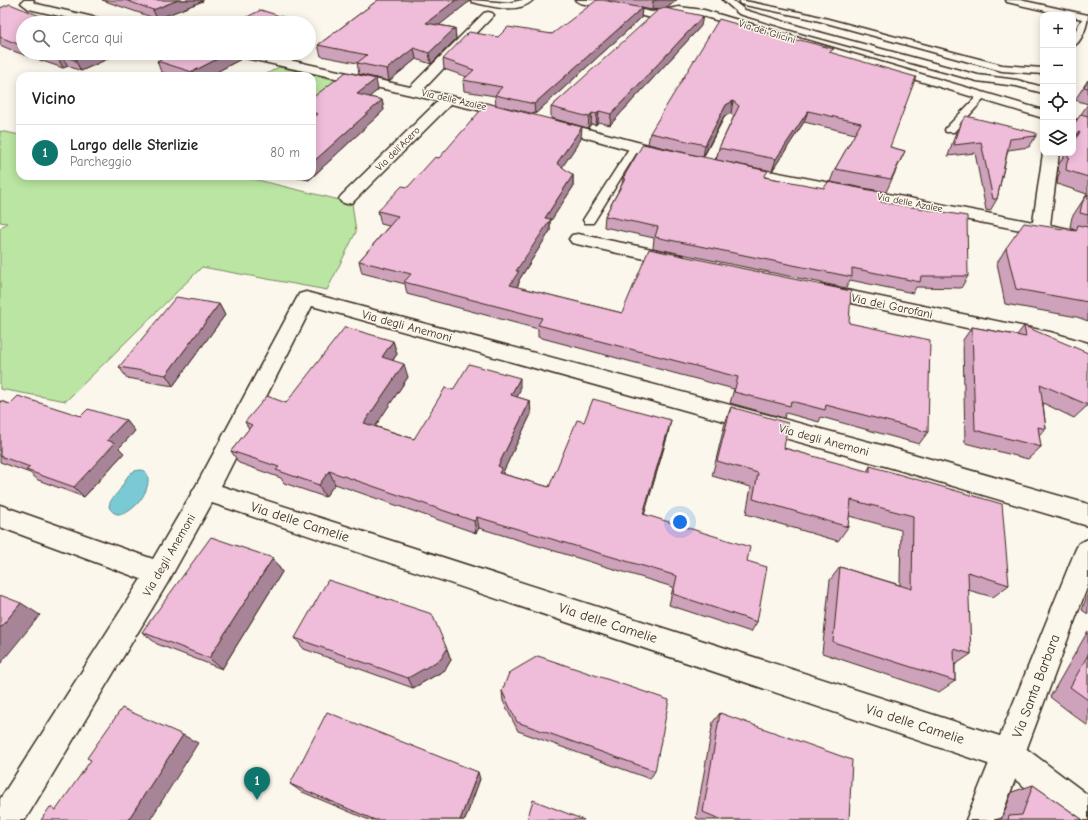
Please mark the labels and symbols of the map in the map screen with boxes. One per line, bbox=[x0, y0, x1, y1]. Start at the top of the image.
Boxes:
street label: Via dei Glicini bbox=[737, 18, 797, 46]
street label: Via delle Azalee bbox=[420, 87, 488, 113]
street label: Via dell'Acero bbox=[373, 124, 423, 174]
street label: Via delle Azalee bbox=[876, 191, 944, 215]
street label: Via dei Garofani bbox=[850, 291, 934, 321]
street label: Via degli Anemoni bbox=[360, 307, 454, 345]
street label: Via degli Anemoni bbox=[777, 421, 871, 459]
street label: Via delle Camelie bbox=[249, 498, 351, 546]
street label: Via degli Anemoni bbox=[140, 511, 198, 599]
your location bbox=[670, 512, 690, 532]
street label: Via delle Camelie bbox=[557, 599, 659, 647]
street label: Via Santa Barbara bbox=[1008, 632, 1064, 740]
street label: Via delle Camelie bbox=[864, 700, 966, 748]
pin: 1 bbox=[244, 767, 270, 800]

